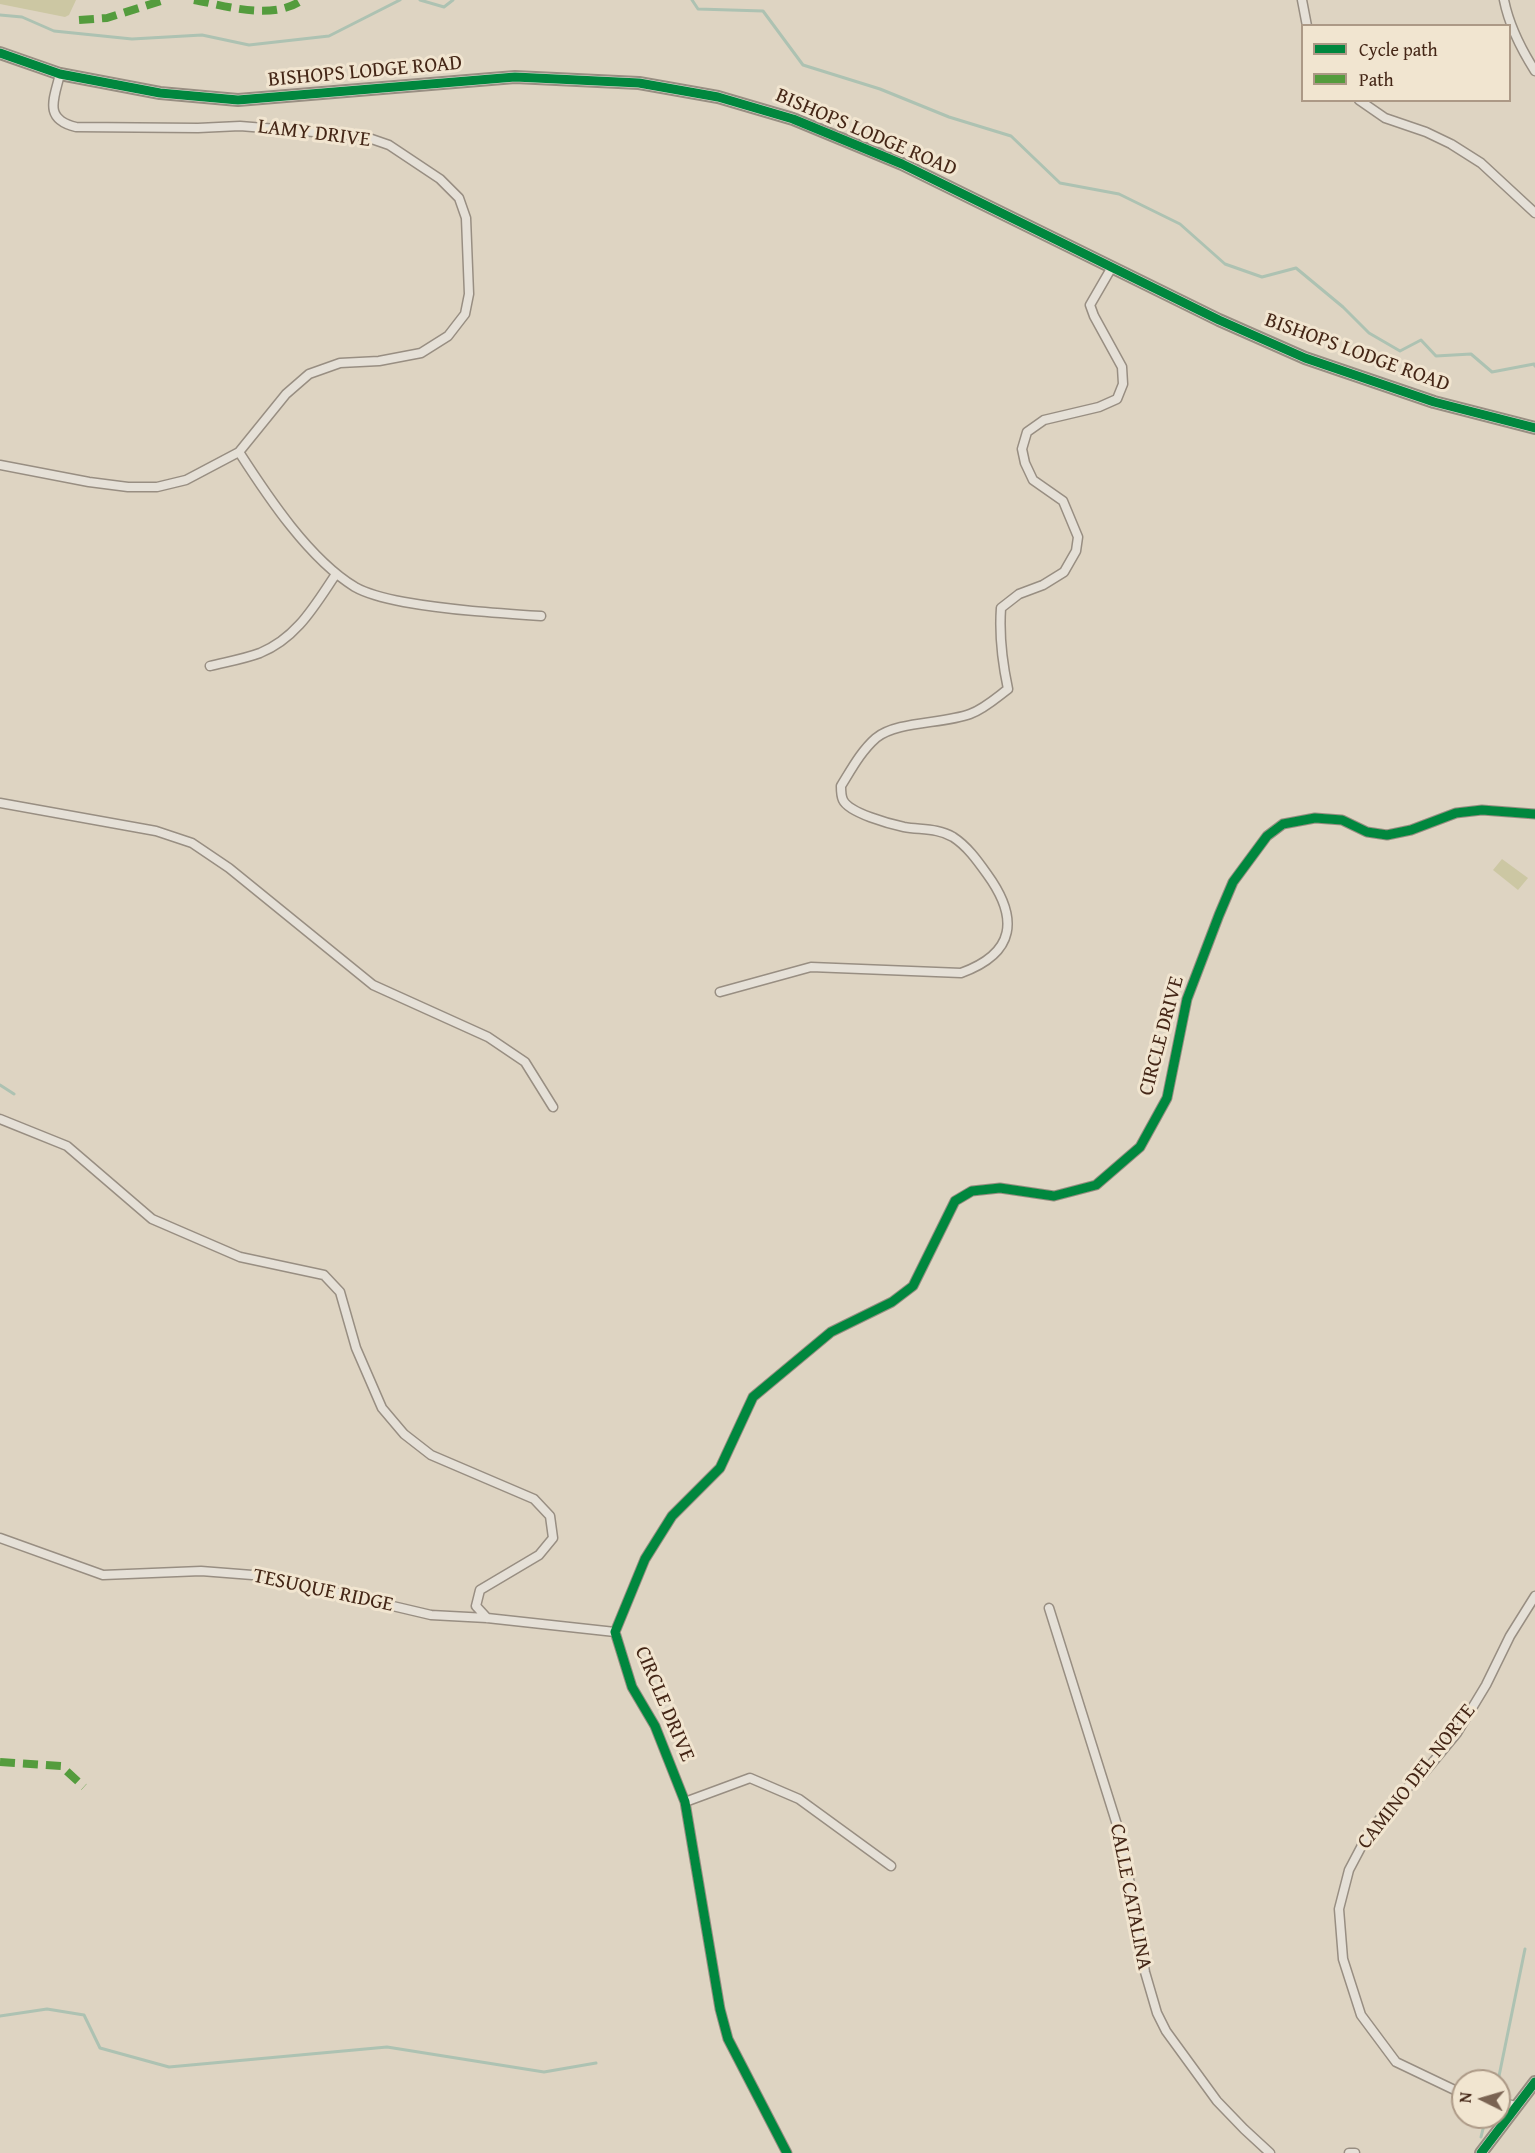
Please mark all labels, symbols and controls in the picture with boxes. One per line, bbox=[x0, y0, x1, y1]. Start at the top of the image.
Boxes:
legend bbox=[1301, 24, 1511, 102]
text: Cycle path bbox=[1359, 36, 1438, 63]
street label: BISHOPS LODGE ROAD bbox=[267, 51, 463, 93]
text: Path bbox=[1359, 66, 1394, 93]
street label: BISHOPS LODGE ROAD bbox=[772, 83, 960, 183]
street label: LAMY DRIVE bbox=[256, 115, 372, 153]
street label: BISHOPS LODGE ROAD bbox=[1261, 308, 1453, 398]
street label: CIRCLE DRIVE bbox=[1134, 974, 1190, 1098]
street label: TESUQUE RIDGE bbox=[251, 1564, 395, 1618]
street label: CIRCLE DRIVE bbox=[628, 1643, 700, 1765]
street label: CAMINO DEL NORTE bbox=[1353, 1699, 1481, 1855]
street label: CALLE CATALINA bbox=[1103, 1822, 1157, 1972]
north arrow bbox=[1451, 2069, 1511, 2129]
text: N bbox=[1453, 2091, 1477, 2104]

